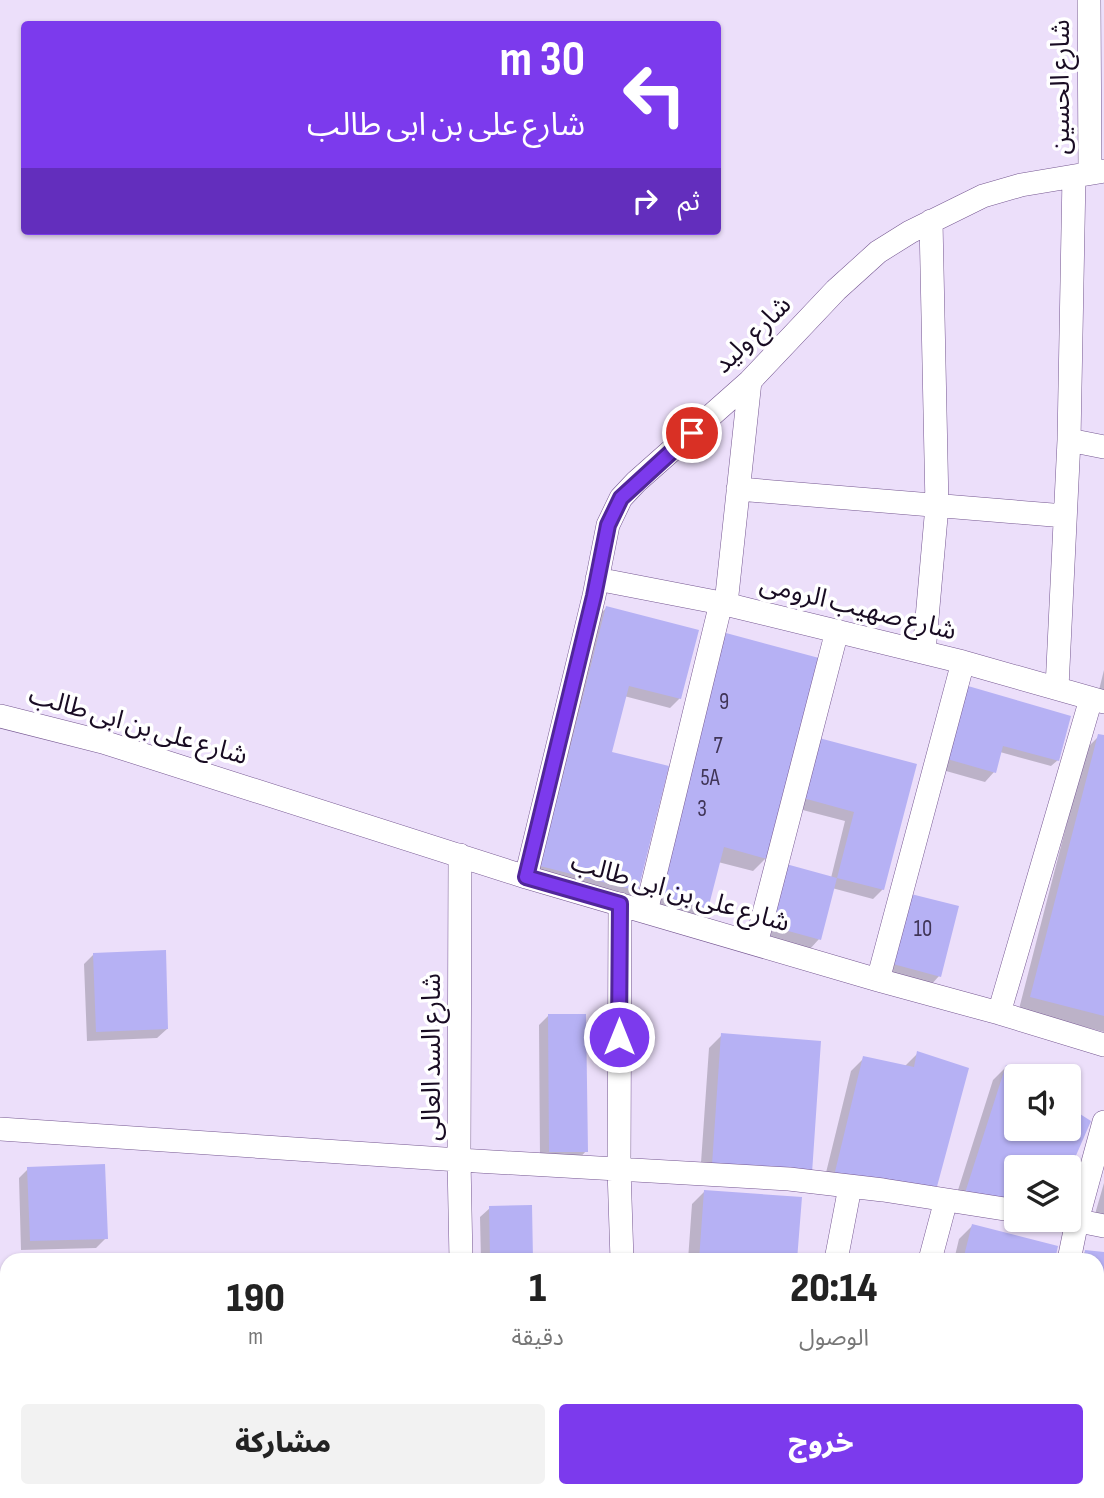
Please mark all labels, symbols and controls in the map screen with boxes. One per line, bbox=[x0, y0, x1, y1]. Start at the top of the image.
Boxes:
street label: شارع الحسين bbox=[1046, 19, 1079, 155]
text: 30 m bbox=[500, 31, 585, 90]
icon: left bbox=[609, 49, 700, 140]
text: شارع على بن ابى طالب bbox=[307, 106, 585, 145]
icon: right bbox=[626, 182, 664, 220]
text: ثم bbox=[678, 187, 700, 218]
street label: شارع وليد bbox=[708, 290, 800, 382]
pin bbox=[662, 403, 722, 463]
icon: arrive bbox=[673, 414, 711, 452]
street label: شارع صهيب الرومى bbox=[756, 569, 959, 649]
street label: شارع على بن ابى طالب bbox=[25, 680, 251, 774]
house number: 9 bbox=[719, 688, 729, 716]
house number: 7 bbox=[713, 732, 723, 760]
house number: 5A bbox=[700, 764, 720, 792]
house number: 3 bbox=[697, 795, 707, 823]
street label: شارع على بن ابى طالب bbox=[567, 847, 793, 941]
house number: 10 bbox=[914, 915, 932, 943]
street label: شارع السد العالى bbox=[417, 973, 450, 1141]
position arrow bbox=[582, 1000, 656, 1074]
map controls bbox=[1004, 1064, 1081, 1232]
button: sound bbox=[1004, 1064, 1081, 1141]
button: layers bbox=[1004, 1155, 1081, 1232]
text: 1 bbox=[529, 1263, 546, 1314]
text: 20:14 bbox=[790, 1263, 877, 1314]
text: 190 bbox=[227, 1273, 285, 1324]
text: m bbox=[248, 1323, 263, 1351]
text: دقيقة bbox=[511, 1324, 564, 1352]
text: الوصول bbox=[799, 1324, 869, 1352]
button: مشاركة bbox=[21, 1404, 545, 1484]
button: خروج bbox=[559, 1404, 1083, 1484]

